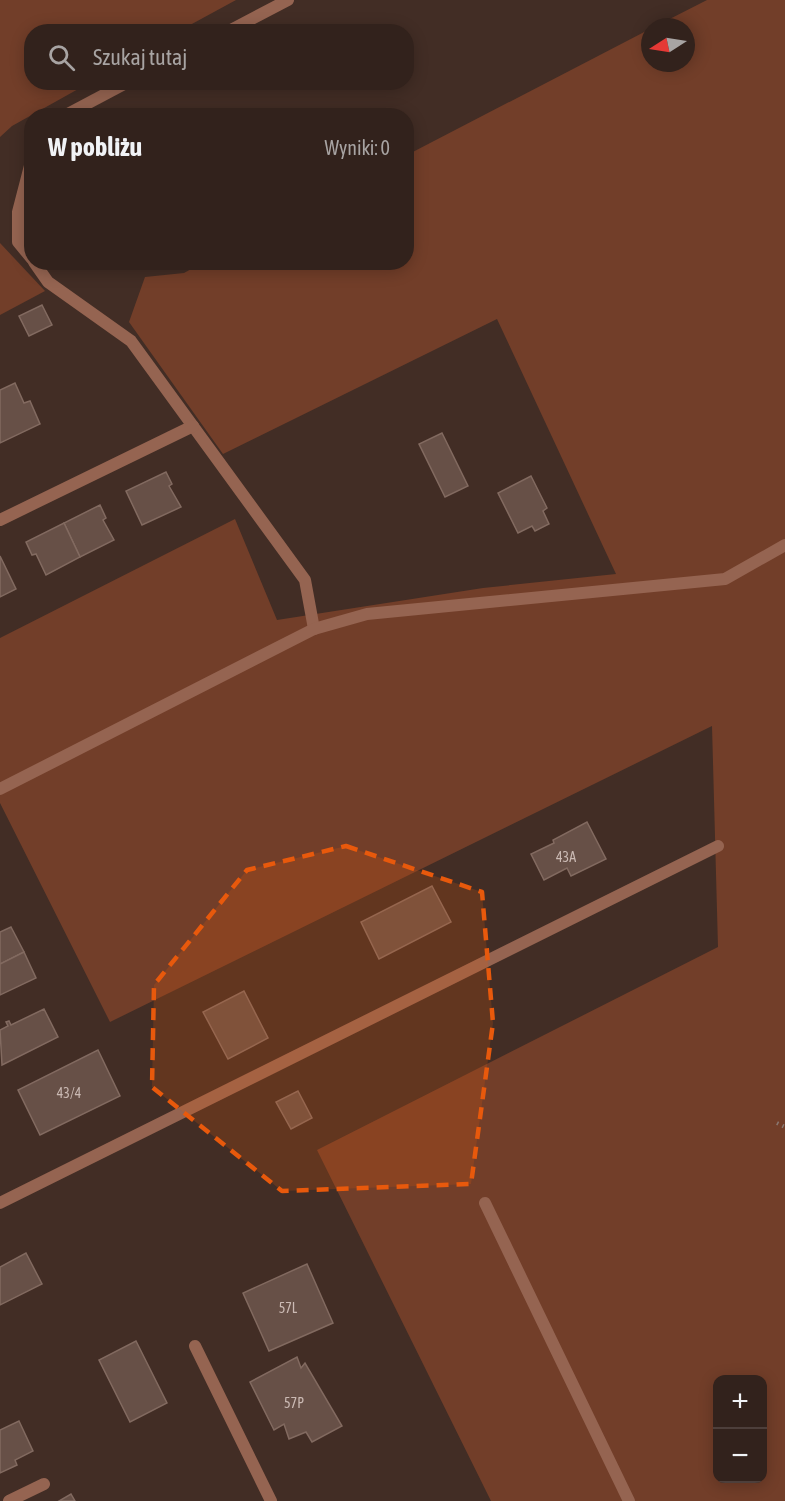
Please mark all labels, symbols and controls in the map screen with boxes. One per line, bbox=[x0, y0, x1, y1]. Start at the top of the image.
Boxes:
north arrow bbox=[641, 18, 695, 72]
search box bbox=[24, 24, 414, 90]
icon: search bbox=[45, 41, 78, 74]
text: Szukaj tutaj bbox=[93, 44, 187, 70]
text: W pobliżu bbox=[48, 132, 142, 162]
text: Wyniki: 0 bbox=[324, 136, 390, 159]
house number: 43A bbox=[556, 849, 576, 865]
house number: 43/4 bbox=[57, 1085, 82, 1101]
house number: 57L bbox=[279, 1300, 298, 1316]
map controls bbox=[713, 1375, 767, 1483]
button: + bbox=[713, 1375, 767, 1429]
house number: 57P bbox=[284, 1395, 304, 1411]
button: − bbox=[713, 1429, 767, 1483]

